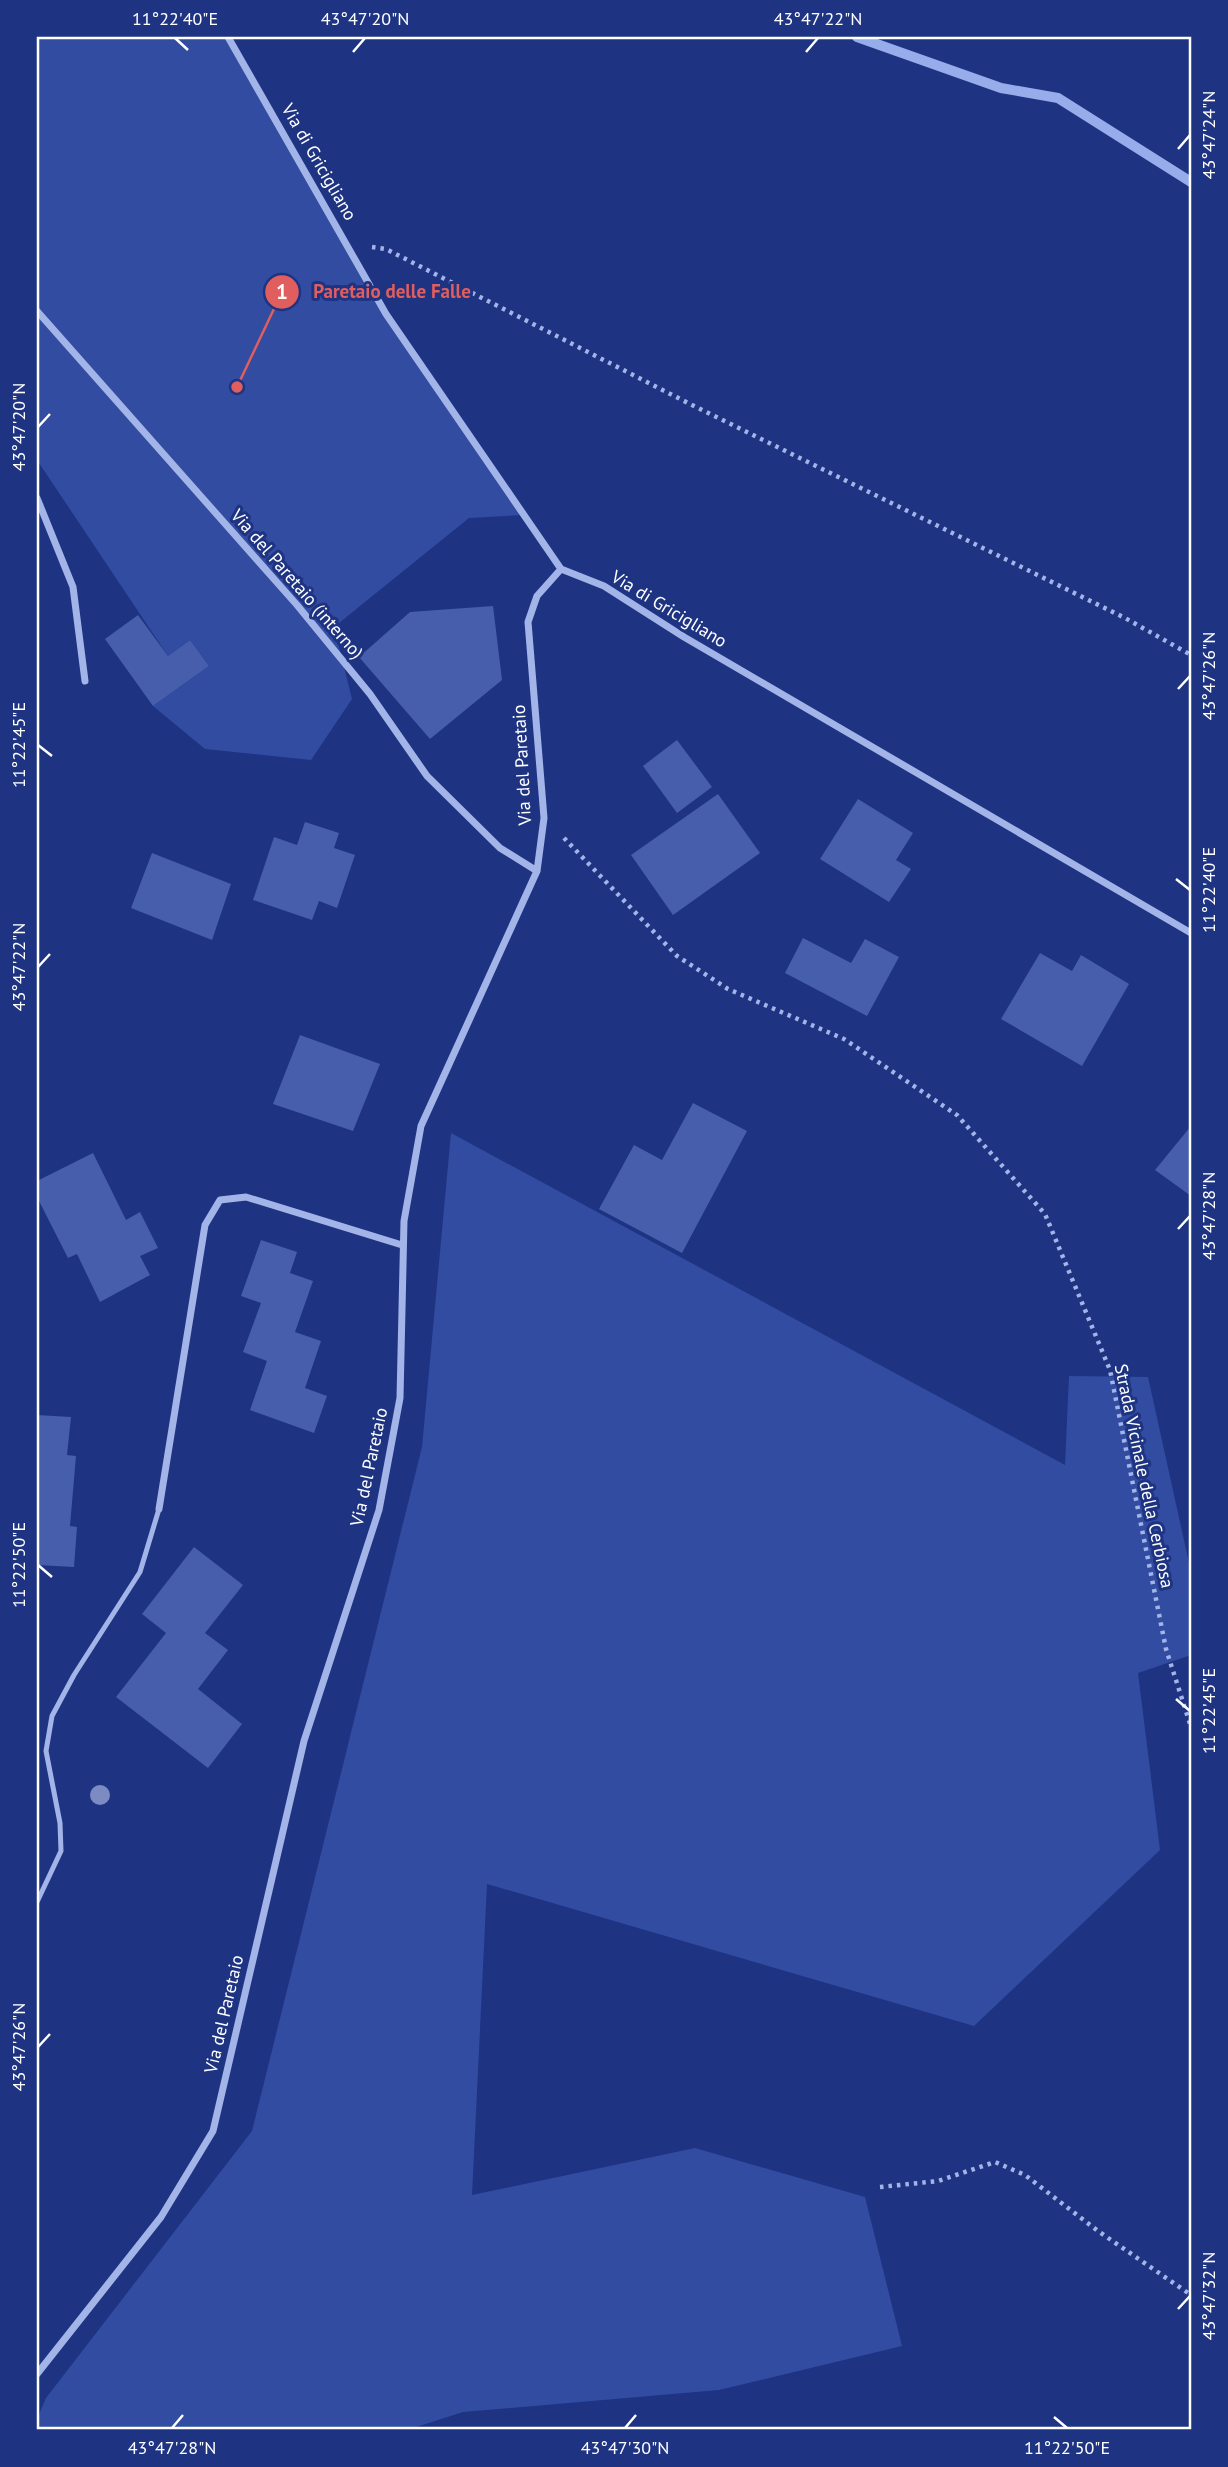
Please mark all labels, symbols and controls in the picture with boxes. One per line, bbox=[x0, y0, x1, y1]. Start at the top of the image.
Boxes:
text: 11°22'40"E bbox=[132, 7, 218, 30]
text: 43°47'20"N bbox=[321, 7, 409, 30]
text: 43°47'22"N bbox=[774, 7, 862, 30]
text: 43°47'24"N bbox=[1197, 91, 1220, 179]
street label: Via di Gricigliano bbox=[276, 98, 362, 224]
callout: Paretaio delle Falle bbox=[265, 272, 485, 312]
text: 1 bbox=[276, 278, 288, 305]
text: Paretaio delle Falle bbox=[313, 279, 471, 303]
text: 43°47'20"N bbox=[7, 383, 30, 471]
street label: Via del Paretaio (interno) bbox=[225, 503, 369, 663]
street label: Via di Gricigliano bbox=[606, 564, 731, 652]
text: 43°47'26"N bbox=[1197, 632, 1220, 720]
text: 11°22'45"E bbox=[7, 702, 30, 788]
street label: Via del Paretaio bbox=[507, 704, 536, 827]
text: 11°22'40"E bbox=[1197, 847, 1220, 933]
text: 43°47'22"N bbox=[7, 923, 30, 1011]
text: 43°47'28"N bbox=[1197, 1172, 1220, 1260]
street label: Strada Vicinale della Cerbiosa bbox=[1110, 1362, 1179, 1590]
street label: Via del Paretaio bbox=[344, 1405, 392, 1529]
text: 11°22'50"E bbox=[7, 1522, 30, 1608]
text: 11°22'45"E bbox=[1197, 1668, 1220, 1754]
street label: Via del Paretaio bbox=[198, 1952, 248, 2076]
text: 43°47'26"N bbox=[7, 2003, 30, 2091]
text: 43°47'32"N bbox=[1197, 2252, 1220, 2340]
text: 43°47'28"N bbox=[128, 2436, 216, 2459]
text: 43°47'30"N bbox=[581, 2436, 669, 2459]
text: 11°22'50"E bbox=[1024, 2436, 1110, 2459]

